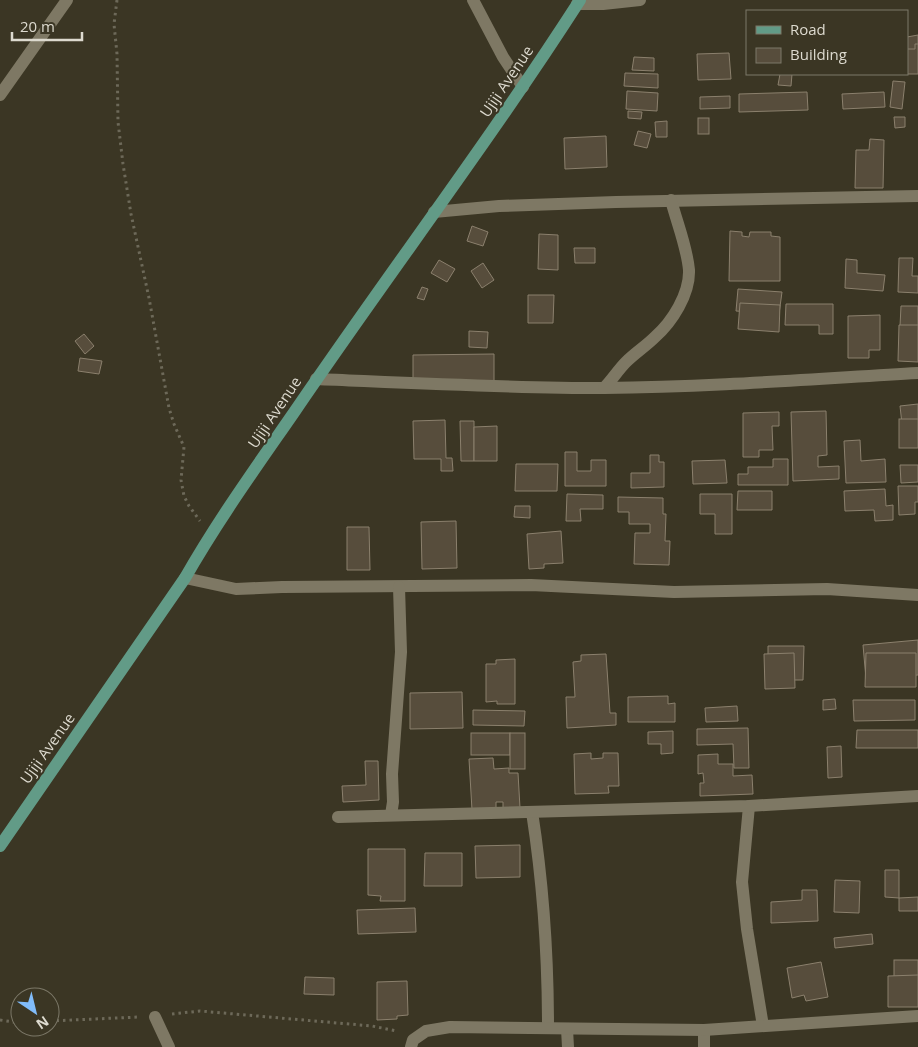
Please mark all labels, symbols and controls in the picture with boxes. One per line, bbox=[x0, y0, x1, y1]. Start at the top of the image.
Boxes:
scale bar bbox=[12, 10, 82, 42]
legend bbox=[746, 10, 908, 75]
text: 20 m bbox=[20, 16, 55, 36]
text: Road bbox=[790, 19, 826, 39]
street label: Ujiji Avenue bbox=[475, 41, 537, 121]
text: Building bbox=[790, 44, 847, 64]
street label: Ujiji Avenue bbox=[243, 372, 305, 452]
street label: Ujiji Avenue bbox=[15, 709, 79, 787]
north arrow bbox=[10, 987, 60, 1037]
text: N bbox=[33, 1012, 53, 1034]

